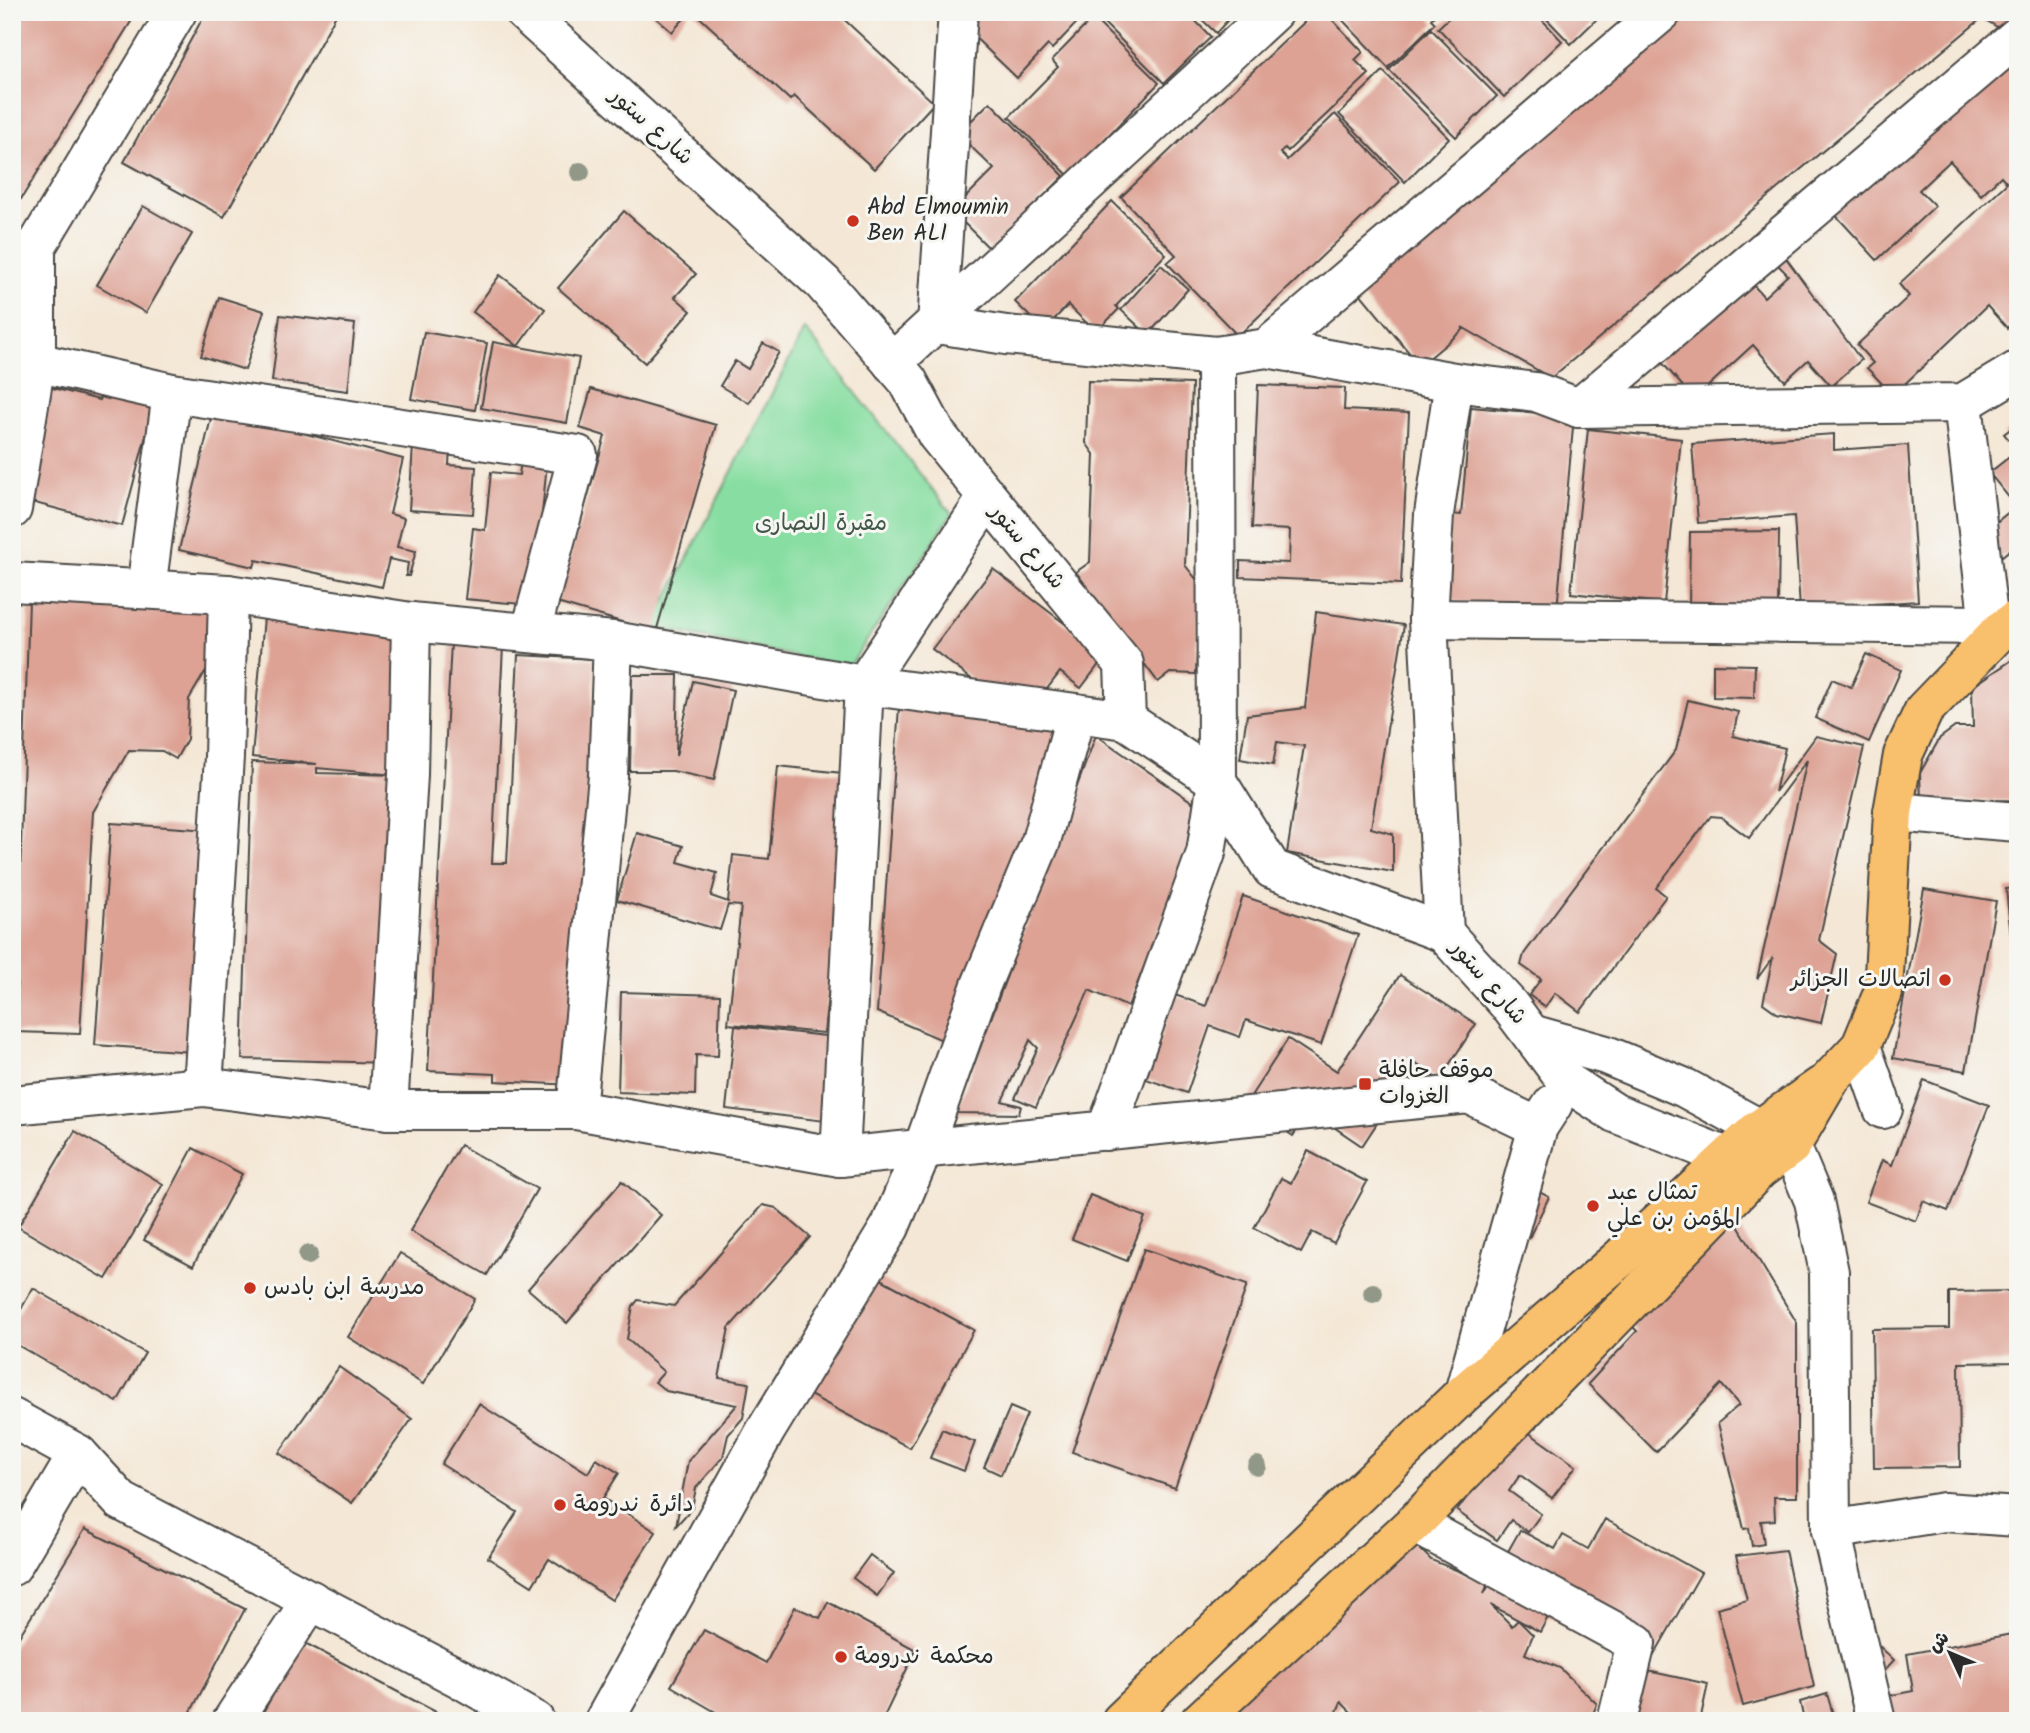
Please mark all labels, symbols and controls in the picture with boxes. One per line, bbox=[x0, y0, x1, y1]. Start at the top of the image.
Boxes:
street label: شارع ستور bbox=[599, 78, 701, 175]
place label: Abd Elmoumin Ben ALI bbox=[867, 190, 1009, 252]
marker: Abd Elmoumin Ben ALI bbox=[845, 213, 861, 229]
street label: شارع ستور bbox=[979, 494, 1074, 598]
park label: مقبرة النصارى bbox=[755, 506, 887, 542]
street label: شارع ستور bbox=[1439, 931, 1535, 1034]
place label: اتصالات الجزائر bbox=[1789, 962, 1931, 998]
marker: اتصالات الجزائر bbox=[1937, 972, 1953, 988]
place label: موقف حافلة الغزوات bbox=[1379, 1053, 1494, 1115]
marker: موقف حافلة الغزوات bbox=[1357, 1076, 1373, 1092]
place label: تمثال عبد المؤمن بن علي bbox=[1607, 1175, 1740, 1238]
marker: تمثال عبد المؤمن بن علي bbox=[1585, 1198, 1601, 1214]
place label: مدرسة ابن بادس bbox=[264, 1270, 425, 1306]
marker: مدرسة ابن بادس bbox=[242, 1280, 258, 1296]
place label: دائرة ندرومة bbox=[574, 1487, 694, 1523]
marker: دائرة ندرومة bbox=[552, 1497, 568, 1513]
north arrow bbox=[1914, 1618, 1984, 1688]
text: ش bbox=[1921, 1625, 1957, 1661]
place label: محكمة ندرومة bbox=[855, 1639, 994, 1675]
marker: محكمة ندرومة bbox=[833, 1649, 849, 1665]

